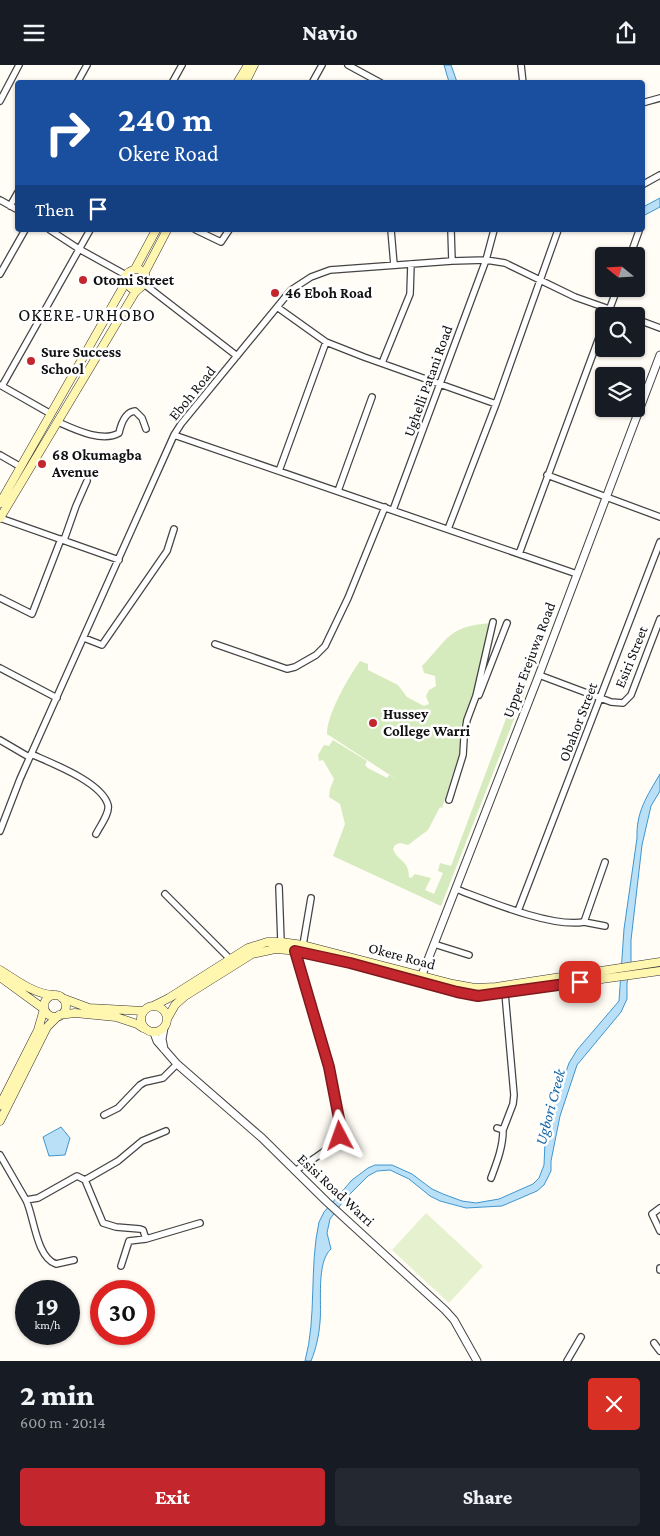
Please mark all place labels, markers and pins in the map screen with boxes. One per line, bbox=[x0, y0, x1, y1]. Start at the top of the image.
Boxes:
place label: Otomi Street bbox=[93, 272, 175, 288]
marker: Otomi Street bbox=[77, 274, 89, 286]
place label: 46 Eboh Road bbox=[285, 285, 373, 301]
marker: 46 Eboh Road bbox=[269, 287, 281, 299]
place label: Sure Success School bbox=[41, 344, 121, 377]
marker: Sure Success School bbox=[25, 355, 37, 367]
place label: 68 Okumagba Avenue bbox=[51, 447, 143, 480]
marker: 68 Okumagba Avenue bbox=[36, 458, 48, 470]
place label: Hussey College Warri bbox=[383, 706, 471, 739]
marker: Hussey College Warri bbox=[367, 717, 379, 729]
pin bbox=[559, 961, 601, 1003]

